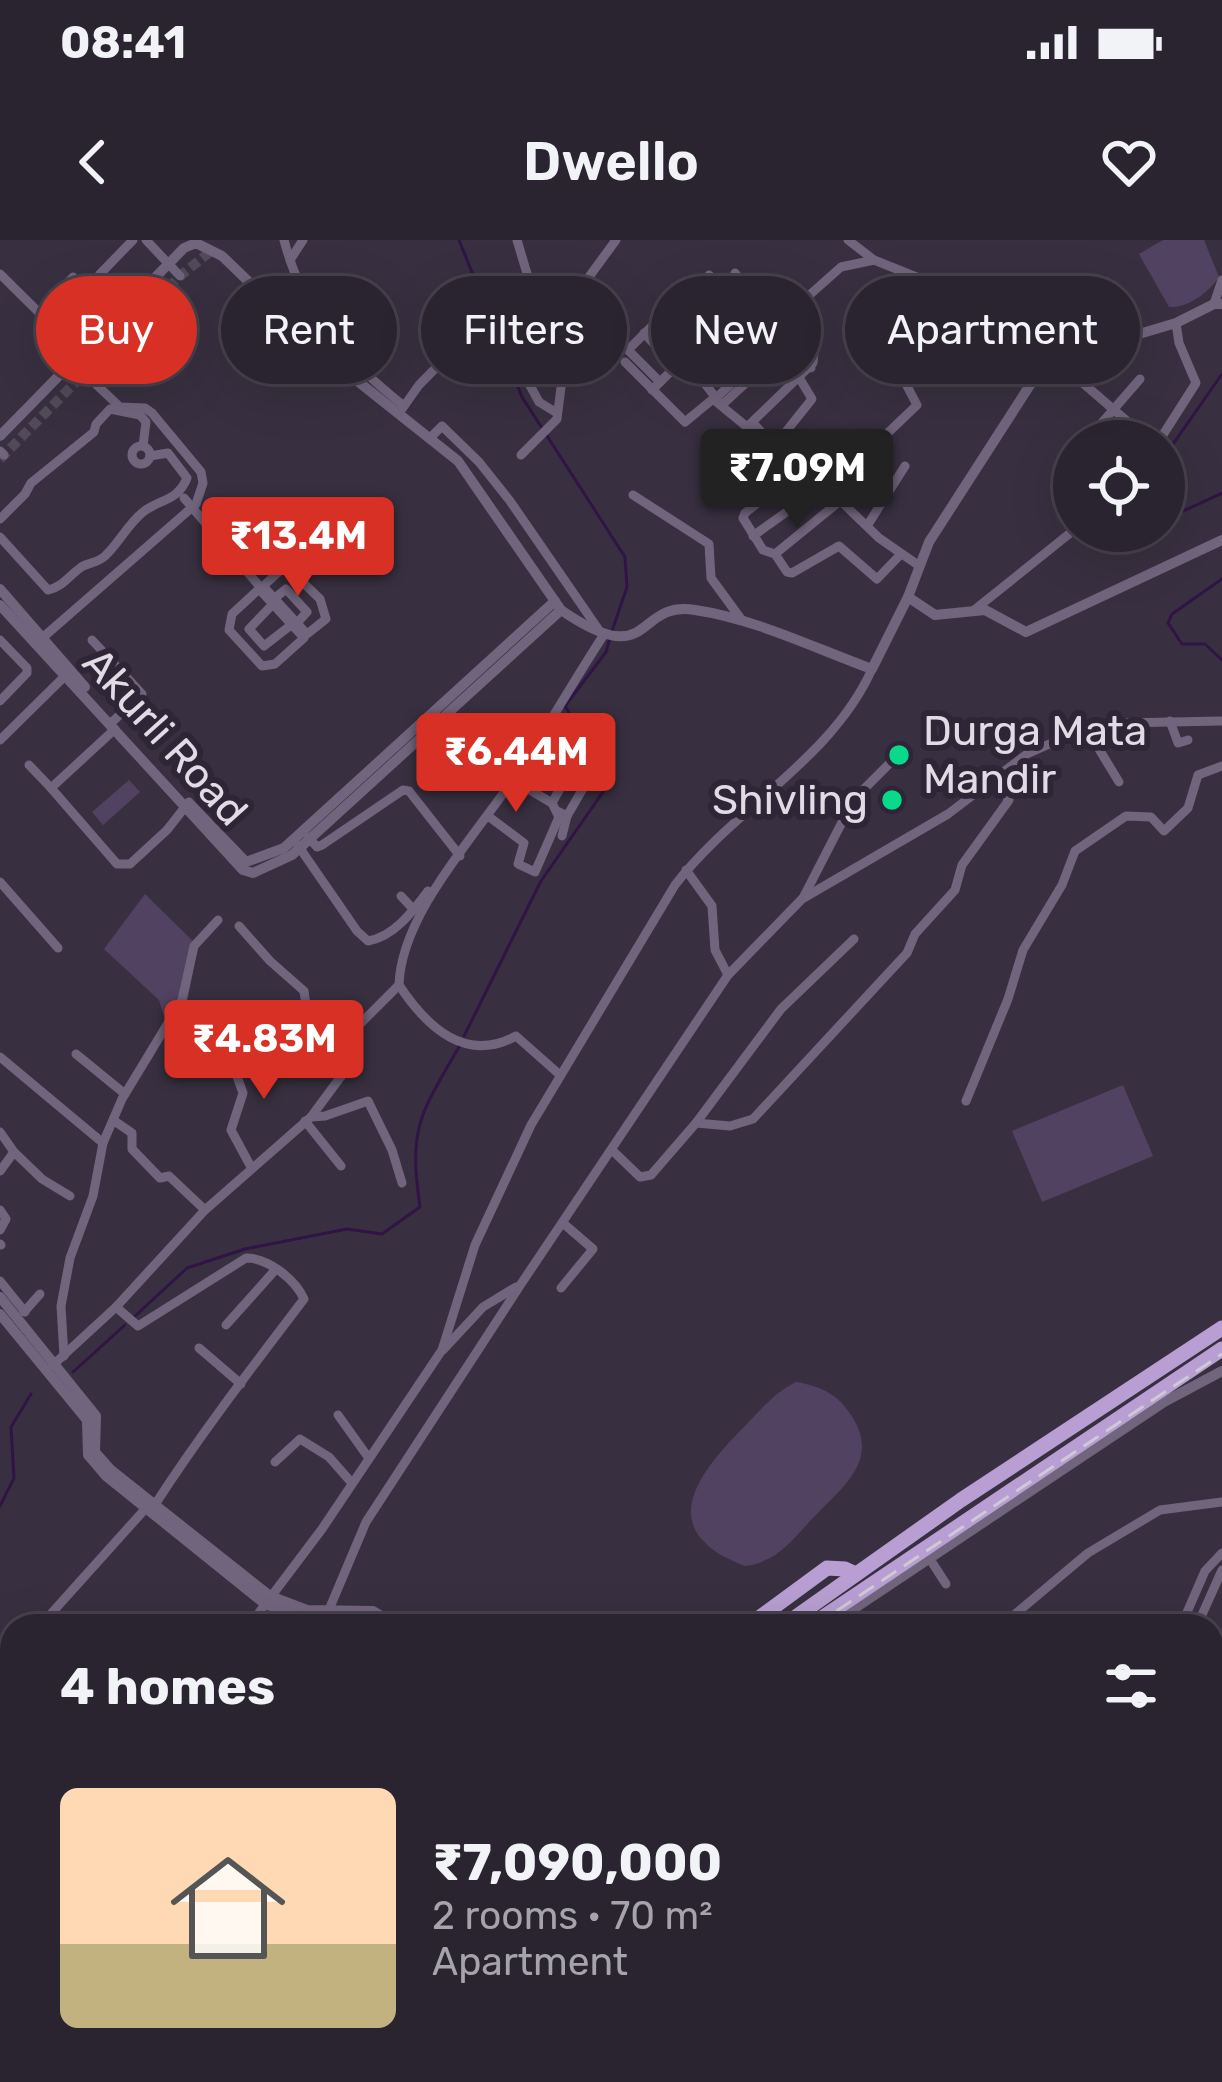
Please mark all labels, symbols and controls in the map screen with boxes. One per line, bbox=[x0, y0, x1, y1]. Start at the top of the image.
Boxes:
text: 08:41 bbox=[60, 16, 186, 69]
icon: back bbox=[60, 129, 126, 195]
icon: heart bbox=[1096, 129, 1162, 195]
text: Dwello bbox=[523, 130, 699, 194]
chip: Buy bbox=[36, 276, 197, 384]
chip: Rent bbox=[221, 276, 397, 384]
chip: Filters bbox=[421, 276, 627, 384]
chip: New bbox=[651, 276, 821, 384]
chip: Apartment bbox=[845, 276, 1140, 384]
map controls bbox=[1053, 420, 1185, 552]
button: locate bbox=[1053, 420, 1185, 552]
pin: ₹7.09M bbox=[699, 429, 895, 531]
text: ₹7.09M bbox=[728, 445, 866, 491]
pin: ₹13.4M bbox=[200, 497, 396, 599]
text: ₹13.4M bbox=[229, 513, 367, 559]
street label: Akurli Road bbox=[72, 638, 258, 836]
place label: Durga Mata Mandir bbox=[923, 706, 1147, 804]
pin: ₹6.44M bbox=[418, 713, 614, 815]
text: ₹6.44M bbox=[443, 729, 589, 775]
marker: Durga Mata Mandir bbox=[886, 742, 912, 768]
place label: Shivling bbox=[712, 775, 868, 825]
marker: Shivling bbox=[879, 787, 905, 813]
pin: ₹4.83M bbox=[166, 1000, 362, 1102]
text: ₹4.83M bbox=[191, 1016, 337, 1062]
icon: filters bbox=[1098, 1653, 1164, 1719]
text: 4 homes bbox=[60, 1656, 275, 1717]
text: ₹7,090,000 bbox=[432, 1832, 722, 1893]
icon: home bbox=[156, 1836, 300, 1980]
text: 2 rooms · 70 m² bbox=[432, 1893, 713, 1939]
text: Apartment bbox=[432, 1939, 628, 1985]

